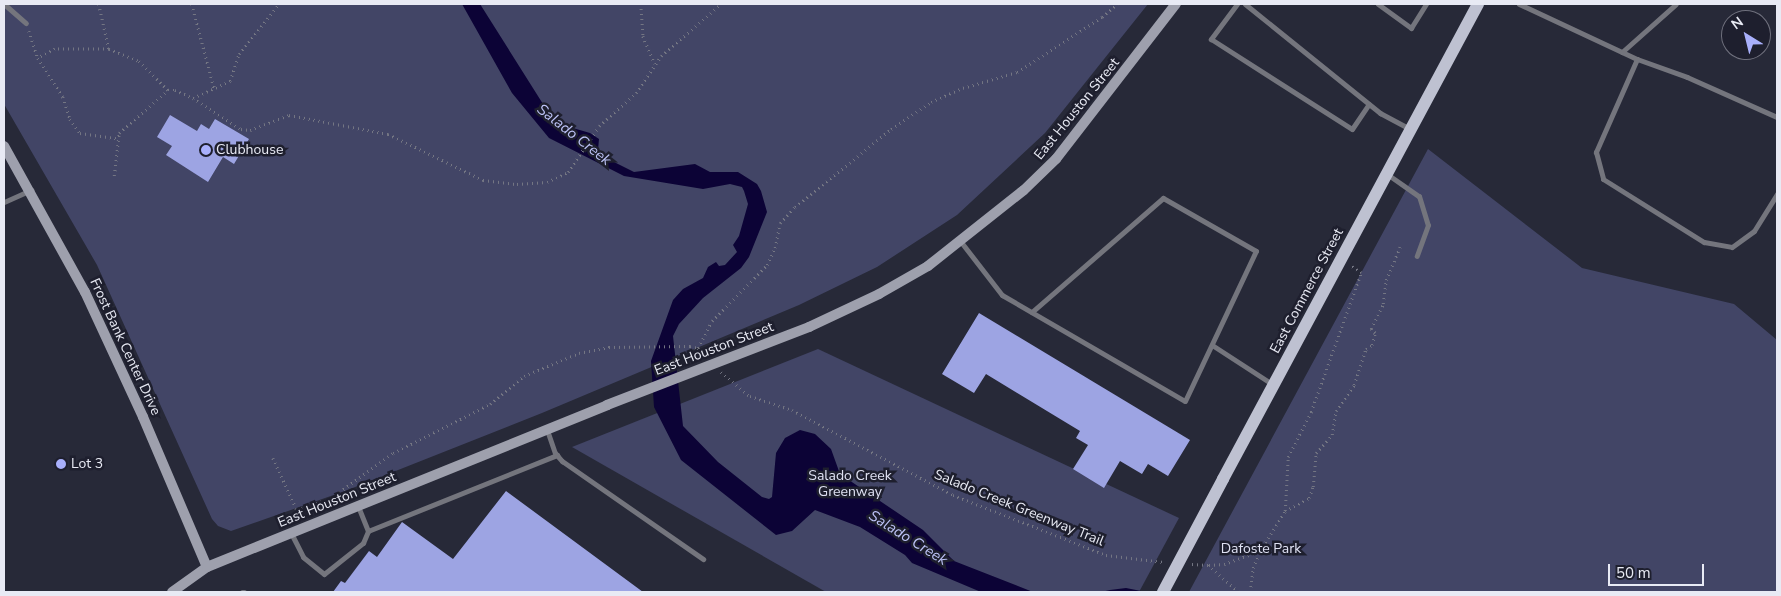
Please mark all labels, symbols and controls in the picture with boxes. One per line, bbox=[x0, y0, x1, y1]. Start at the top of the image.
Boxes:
north arrow bbox=[1721, 10, 1771, 60]
text: N bbox=[1728, 13, 1747, 34]
street label: East Houston Street bbox=[1031, 55, 1123, 163]
water label: Salado Creek bbox=[533, 100, 615, 170]
place label: Clubhouse bbox=[216, 142, 283, 158]
marker: Clubhouse bbox=[200, 144, 212, 156]
street label: East Commerce Street bbox=[1267, 226, 1347, 356]
street label: Frost Bank Center Drive bbox=[86, 276, 164, 418]
street label: East Houston Street bbox=[652, 319, 776, 379]
place label: Lot 3 bbox=[71, 456, 103, 472]
marker: Lot 3 bbox=[55, 458, 67, 470]
street label: Salado Creek Greenway Trail bbox=[932, 466, 1106, 550]
park label: Salado Creek Greenway bbox=[808, 468, 892, 501]
street label: East Houston Street bbox=[275, 469, 399, 531]
water label: Salado Creek bbox=[865, 507, 951, 569]
park label: Dafoste Park bbox=[1221, 541, 1301, 557]
scale bar bbox=[1611, 554, 1707, 586]
text: 50 m bbox=[1616, 563, 1651, 583]

